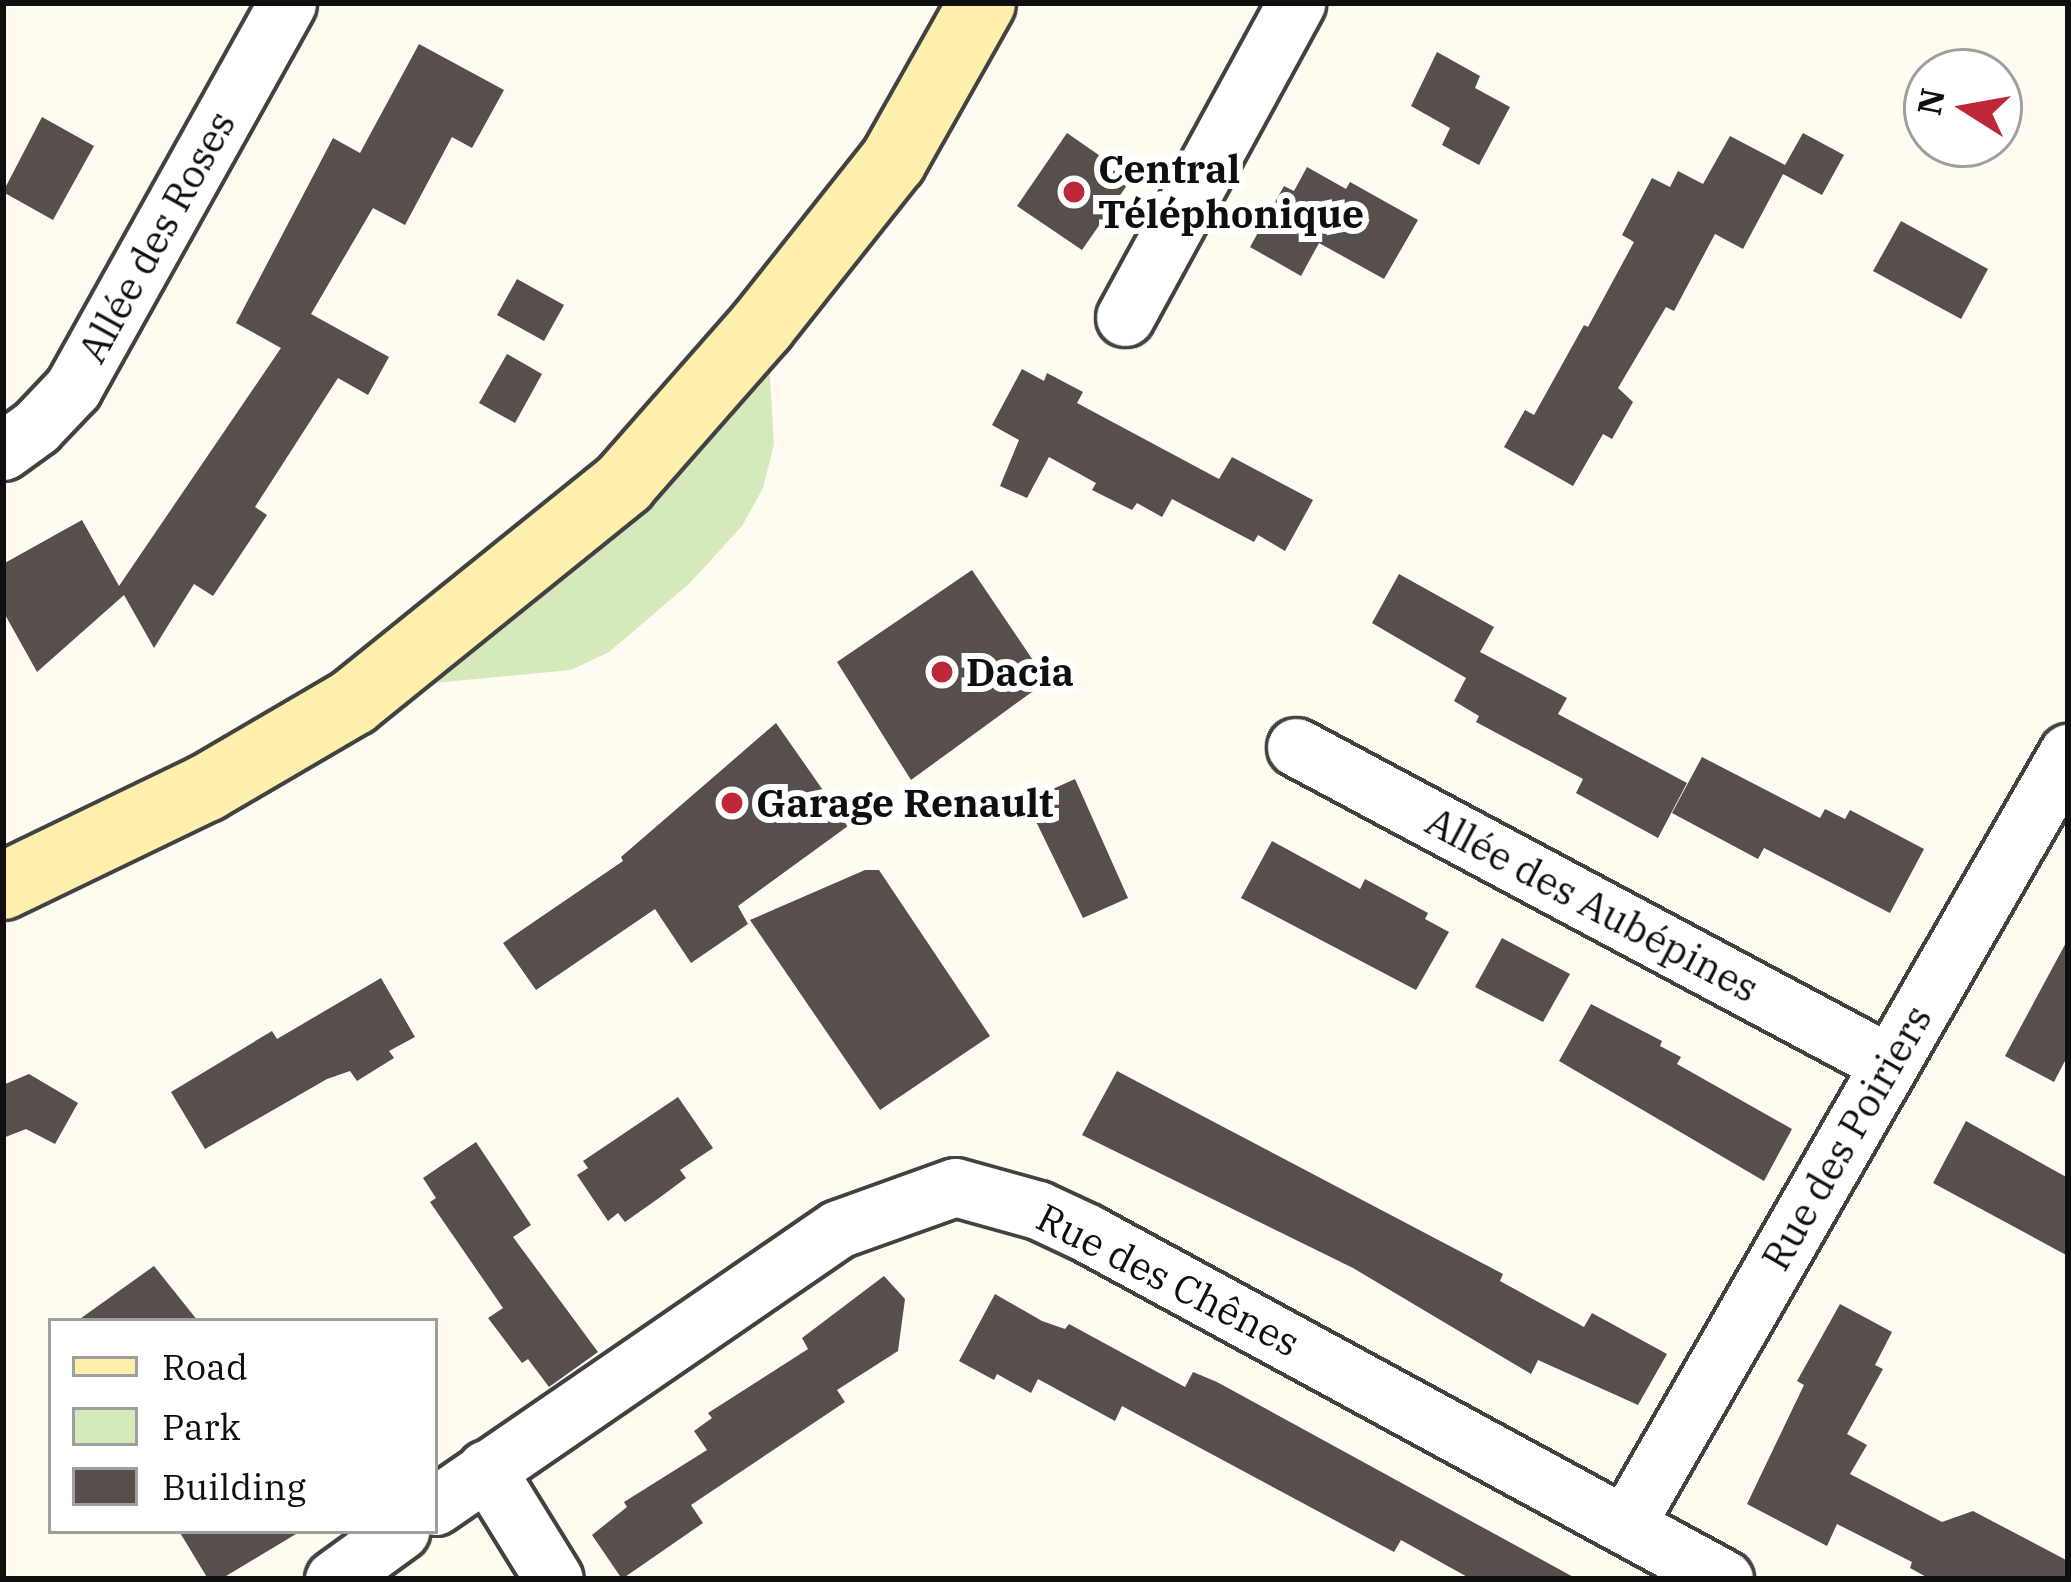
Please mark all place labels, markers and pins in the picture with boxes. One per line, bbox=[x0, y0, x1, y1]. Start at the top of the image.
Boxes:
place label: Central Téléphonique bbox=[1098, 147, 1364, 238]
marker: Central Téléphonique bbox=[1061, 179, 1087, 205]
place label: Dacia bbox=[966, 649, 1074, 695]
marker: Dacia bbox=[929, 659, 955, 685]
place label: Garage Renault bbox=[756, 780, 1054, 826]
marker: Garage Renault bbox=[719, 790, 745, 816]

